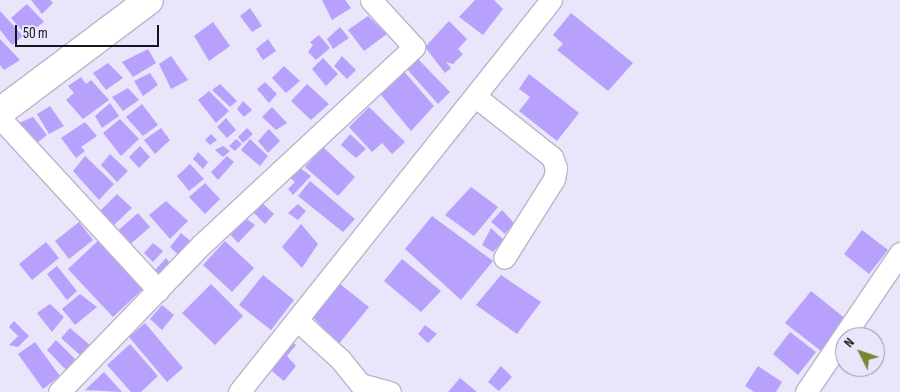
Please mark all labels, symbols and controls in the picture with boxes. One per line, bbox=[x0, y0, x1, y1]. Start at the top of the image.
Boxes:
scale bar bbox=[18, 15, 161, 47]
text: 50 m bbox=[23, 24, 48, 43]
north arrow bbox=[835, 327, 885, 377]
text: N bbox=[840, 334, 858, 351]

